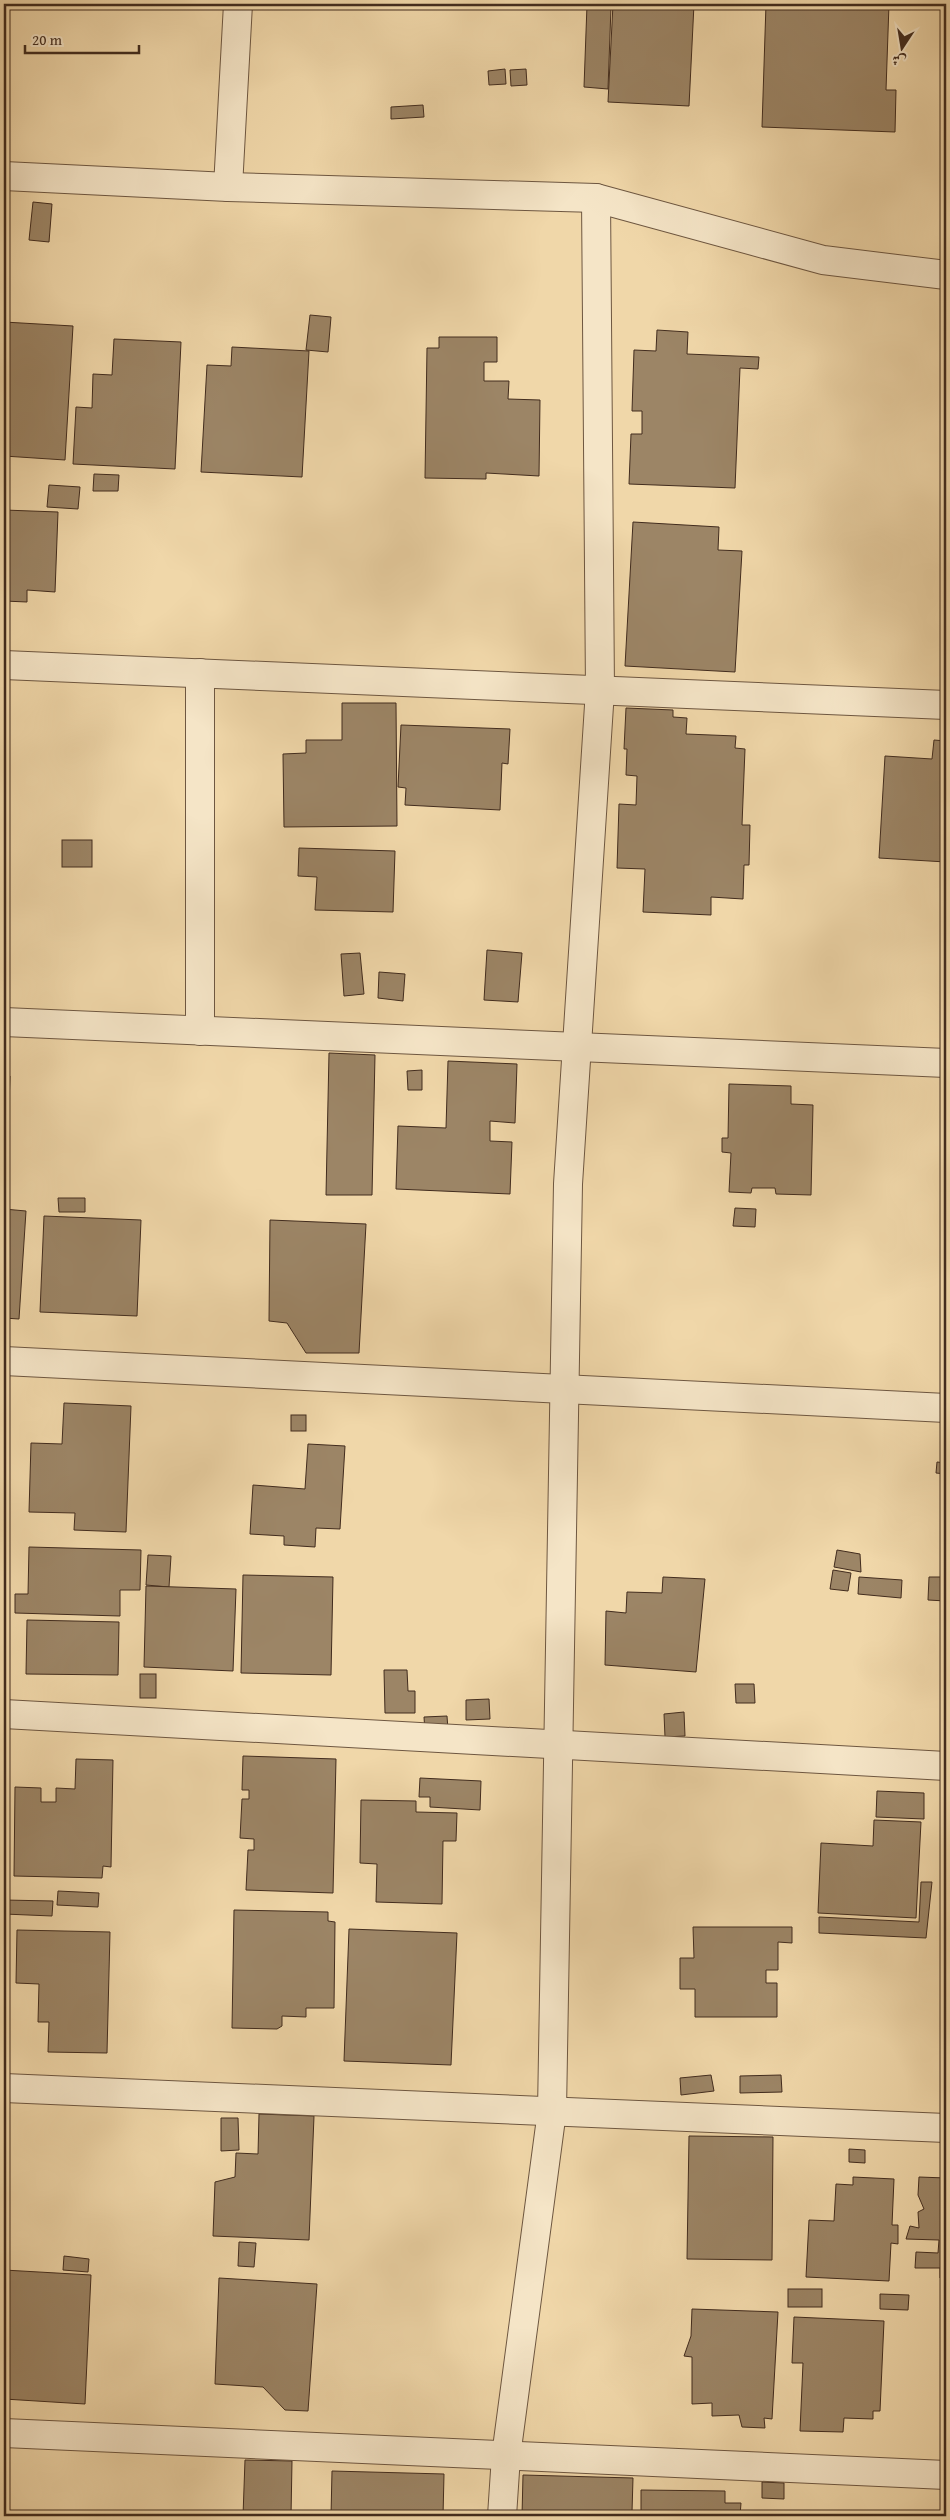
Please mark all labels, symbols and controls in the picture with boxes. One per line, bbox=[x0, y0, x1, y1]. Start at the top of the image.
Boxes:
scale bar bbox=[25, 22, 139, 54]
north arrow bbox=[878, 22, 928, 72]
text: 20 m bbox=[32, 29, 63, 50]
text: ش bbox=[890, 49, 908, 72]

